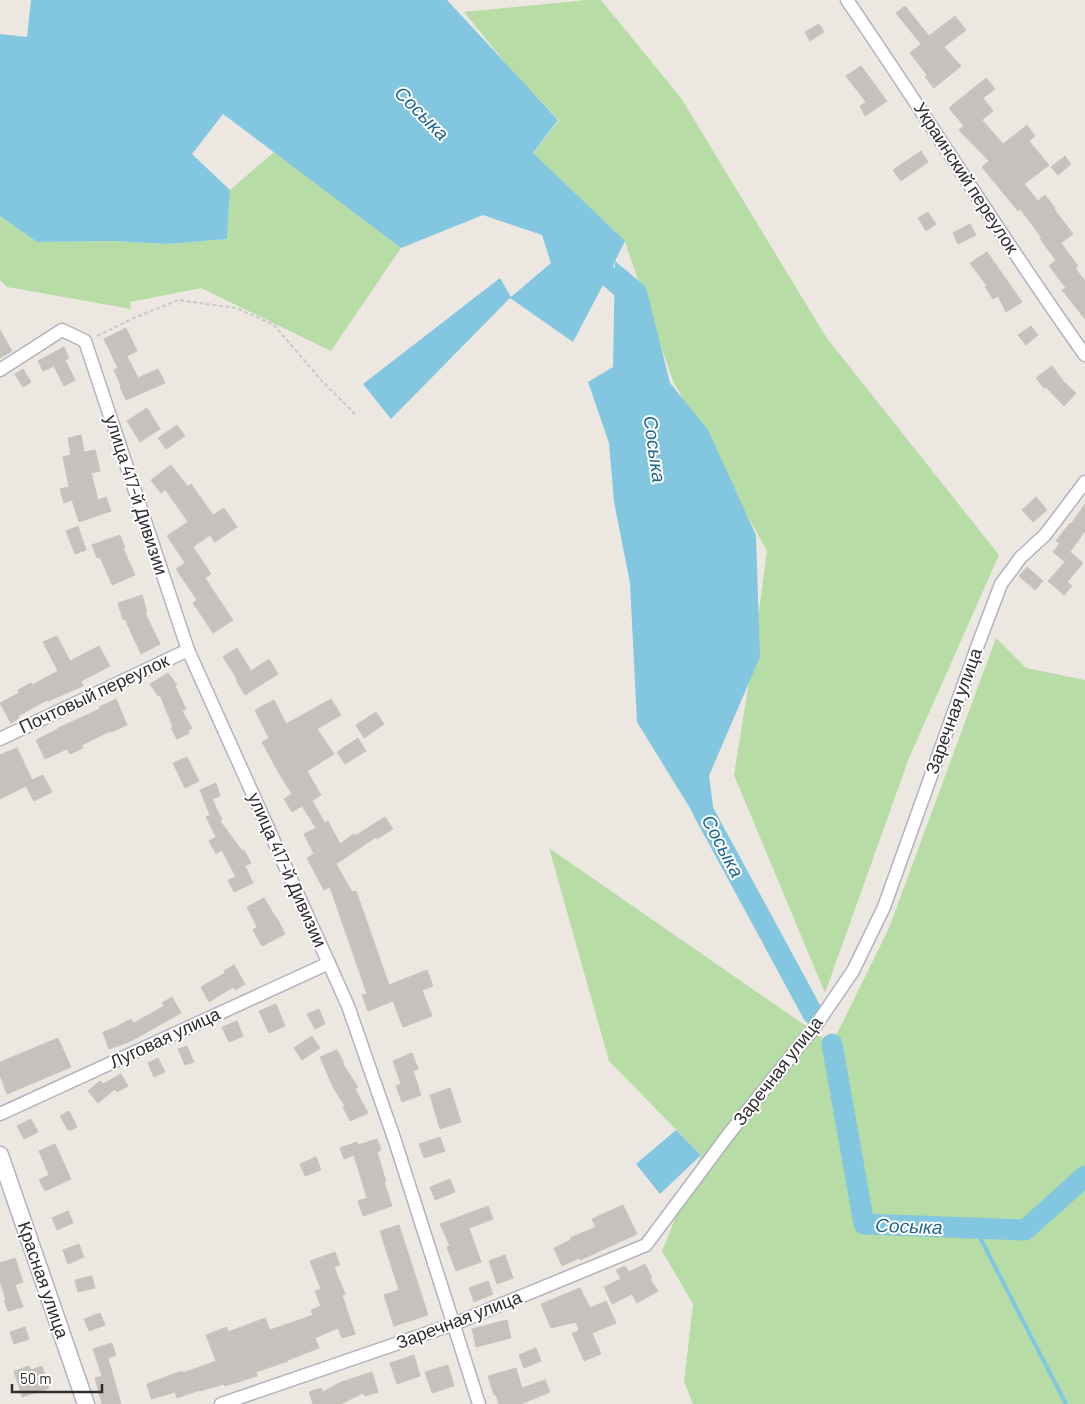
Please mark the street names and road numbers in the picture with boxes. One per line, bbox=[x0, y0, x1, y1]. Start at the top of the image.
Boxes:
street label: Украинский переулок bbox=[910, 98, 1024, 257]
street label: улица 417-й Дивизии bbox=[101, 412, 173, 578]
street label: Заречная улица bbox=[920, 644, 986, 777]
street label: Почтовый переулок bbox=[15, 649, 172, 737]
street label: улица 417-й Дивизии bbox=[244, 789, 332, 950]
street label: Луговая улица bbox=[106, 1001, 224, 1072]
street label: Заречная улица bbox=[728, 1011, 827, 1129]
street label: Красная улица bbox=[14, 1218, 75, 1342]
street label: Заречная улица bbox=[393, 1285, 525, 1353]

